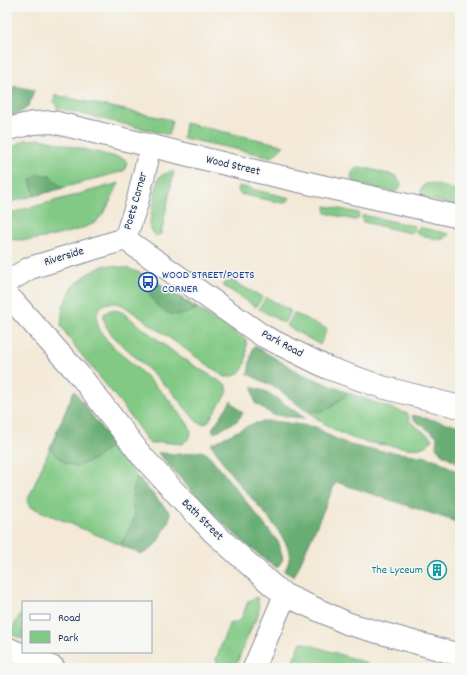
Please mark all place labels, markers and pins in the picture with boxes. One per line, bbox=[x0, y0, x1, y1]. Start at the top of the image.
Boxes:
place label: WOOD STREET/POETS CORNER bbox=[162, 267, 255, 298]
bus stop icon: WOOD STREET/POETS CORNER bbox=[137, 271, 159, 293]
building icon: The Lyceum bbox=[426, 559, 448, 581]
place label: The Lyceum bbox=[371, 562, 423, 579]

